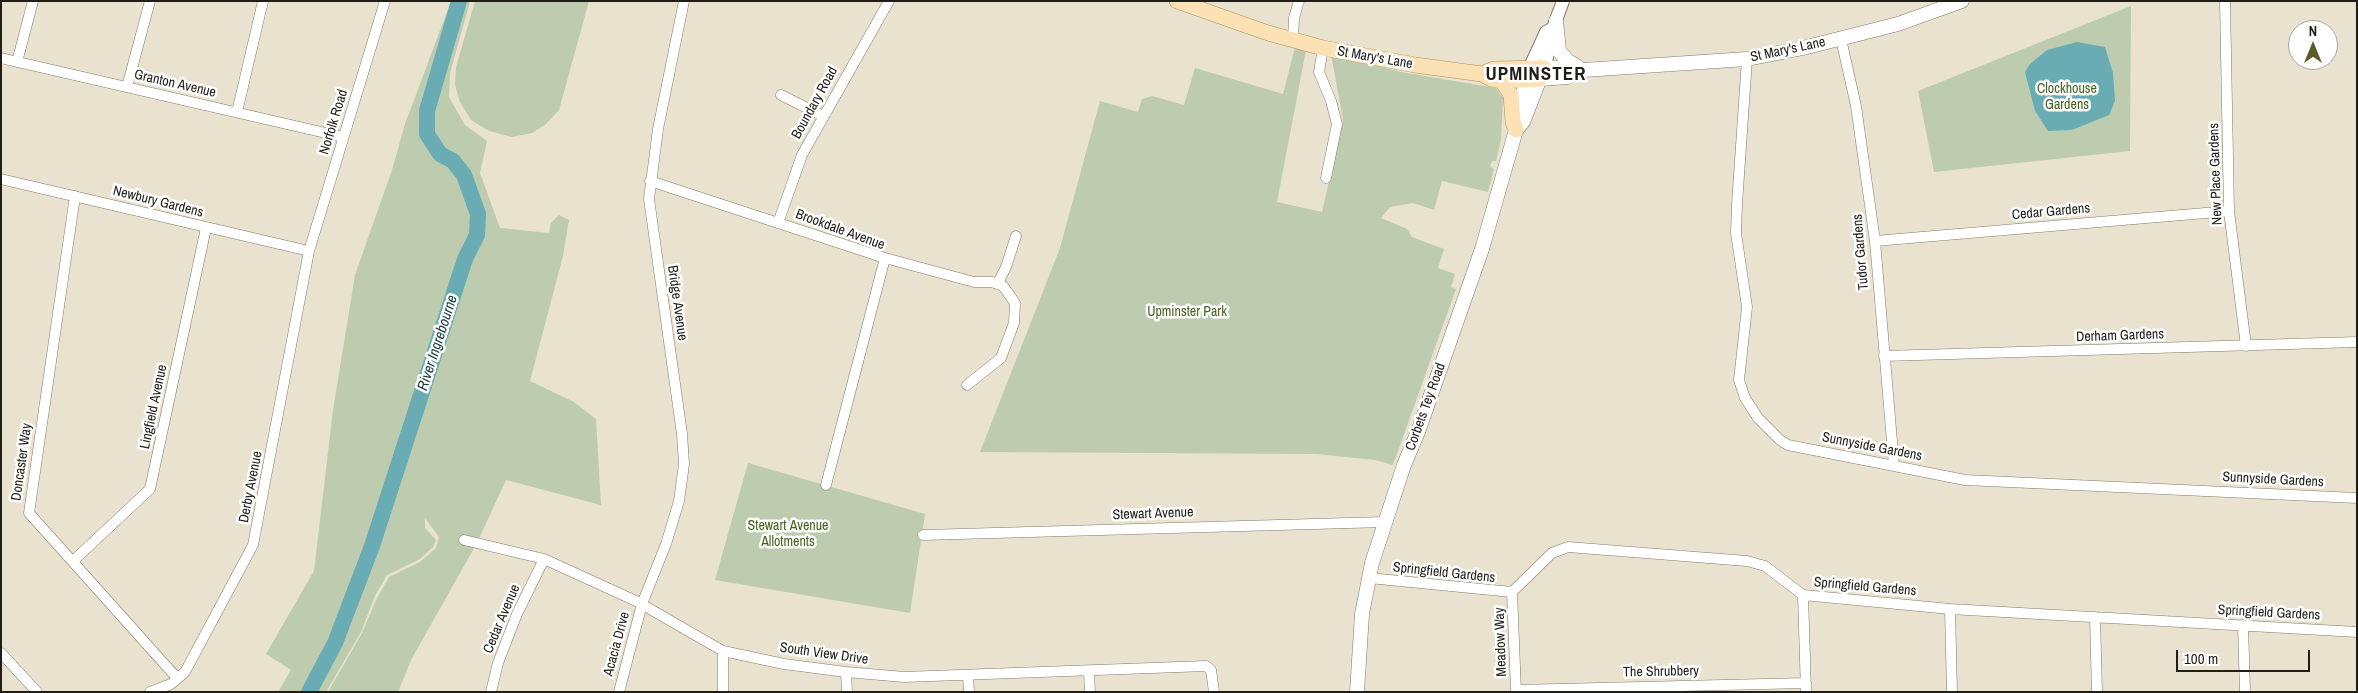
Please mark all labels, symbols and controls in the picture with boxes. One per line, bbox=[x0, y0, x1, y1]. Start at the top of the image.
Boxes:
north arrow bbox=[2288, 20, 2338, 70]
text: N bbox=[2309, 22, 2317, 40]
street label: St Mary's Lane bbox=[1749, 34, 1827, 66]
street label: St Mary's Lane bbox=[1336, 43, 1414, 73]
street label: Boundary Road bbox=[788, 64, 842, 142]
district label: UPMINSTER bbox=[1484, 64, 1588, 86]
street label: Granton Avenue bbox=[132, 66, 218, 102]
park label: Clockhouse Gardens bbox=[2037, 81, 2097, 114]
street label: Norfolk Road bbox=[316, 88, 352, 156]
street label: New Place Gardens bbox=[2206, 123, 2226, 225]
street label: Newbury Gardens bbox=[111, 183, 205, 221]
street label: Cedar Gardens bbox=[2011, 200, 2091, 224]
street label: Brookdale Avenue bbox=[793, 206, 887, 254]
street label: Tudor Gardens bbox=[1849, 213, 1873, 291]
street label: Bridge Avenue bbox=[663, 264, 691, 342]
water label: River Ingrebourne bbox=[414, 293, 462, 393]
park label: Upminster Park bbox=[1147, 304, 1227, 320]
street label: Derham Gardens bbox=[2076, 326, 2164, 346]
street label: Corbets Tey Road bbox=[1402, 361, 1450, 453]
street label: Lingfield Avenue bbox=[137, 363, 171, 451]
street label: Doncaster Way bbox=[8, 422, 36, 502]
street label: Sunnyside Gardens bbox=[1821, 429, 1923, 465]
street label: Derby Avenue bbox=[236, 450, 266, 524]
street label: Sunnyside Gardens bbox=[2222, 469, 2324, 491]
street label: Stewart Avenue bbox=[1112, 504, 1194, 524]
park label: Stewart Avenue Allotments bbox=[748, 518, 828, 550]
street label: Springfield Gardens bbox=[1392, 559, 1496, 587]
street label: Springfield Gardens bbox=[1813, 574, 1917, 600]
street label: Cedar Avenue bbox=[480, 582, 524, 656]
street label: Springfield Gardens bbox=[2217, 602, 2321, 624]
street label: Meadow Way bbox=[1491, 607, 1511, 677]
street label: Acacia Drive bbox=[600, 610, 634, 678]
street label: South View Drive bbox=[779, 639, 869, 669]
scale bar bbox=[2178, 640, 2312, 672]
text: 100 m bbox=[2184, 648, 2218, 669]
street label: The Shrubbery bbox=[1623, 663, 1699, 681]

